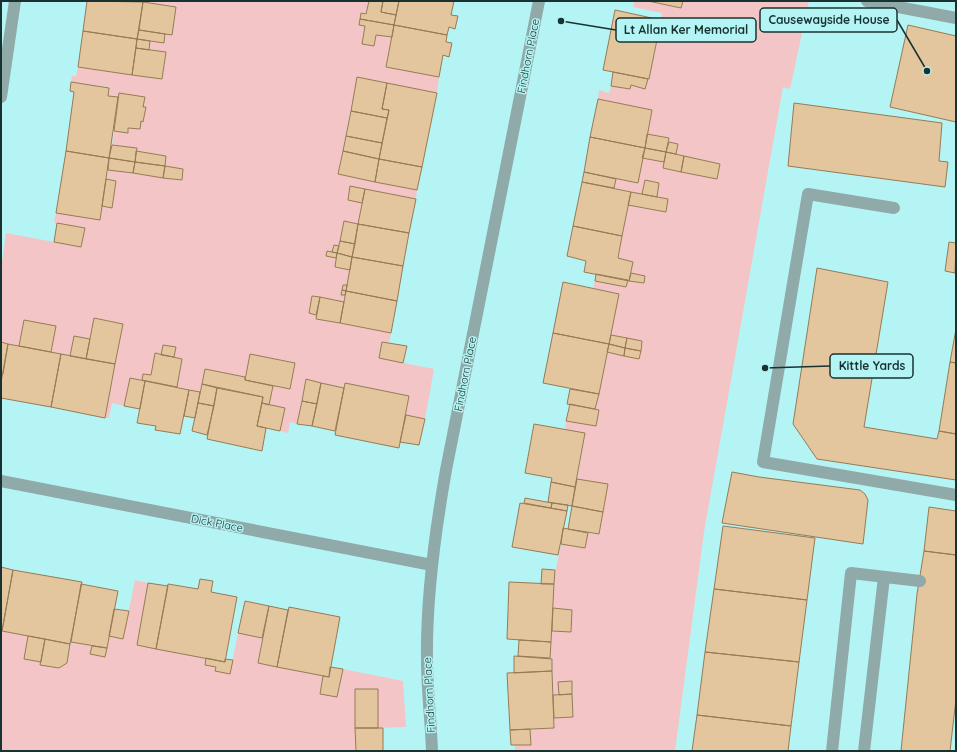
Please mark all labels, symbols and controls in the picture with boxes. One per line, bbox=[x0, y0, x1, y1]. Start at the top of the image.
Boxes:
callout: Causewayside House bbox=[760, 8, 897, 32]
text: Causewayside House bbox=[768, 12, 890, 27]
street label: Findhorn Place bbox=[514, 17, 542, 95]
callout: Lt Allan Ker Memorial bbox=[616, 18, 756, 42]
text: Lt Allan Ker Memorial bbox=[624, 22, 748, 37]
street label: Findhorn Place bbox=[451, 335, 479, 413]
callout: Kittle Yards bbox=[830, 354, 913, 378]
text: Kittle Yards bbox=[839, 358, 906, 373]
street label: Dick Place bbox=[190, 511, 244, 535]
street label: Findhorn Place bbox=[420, 657, 438, 733]

